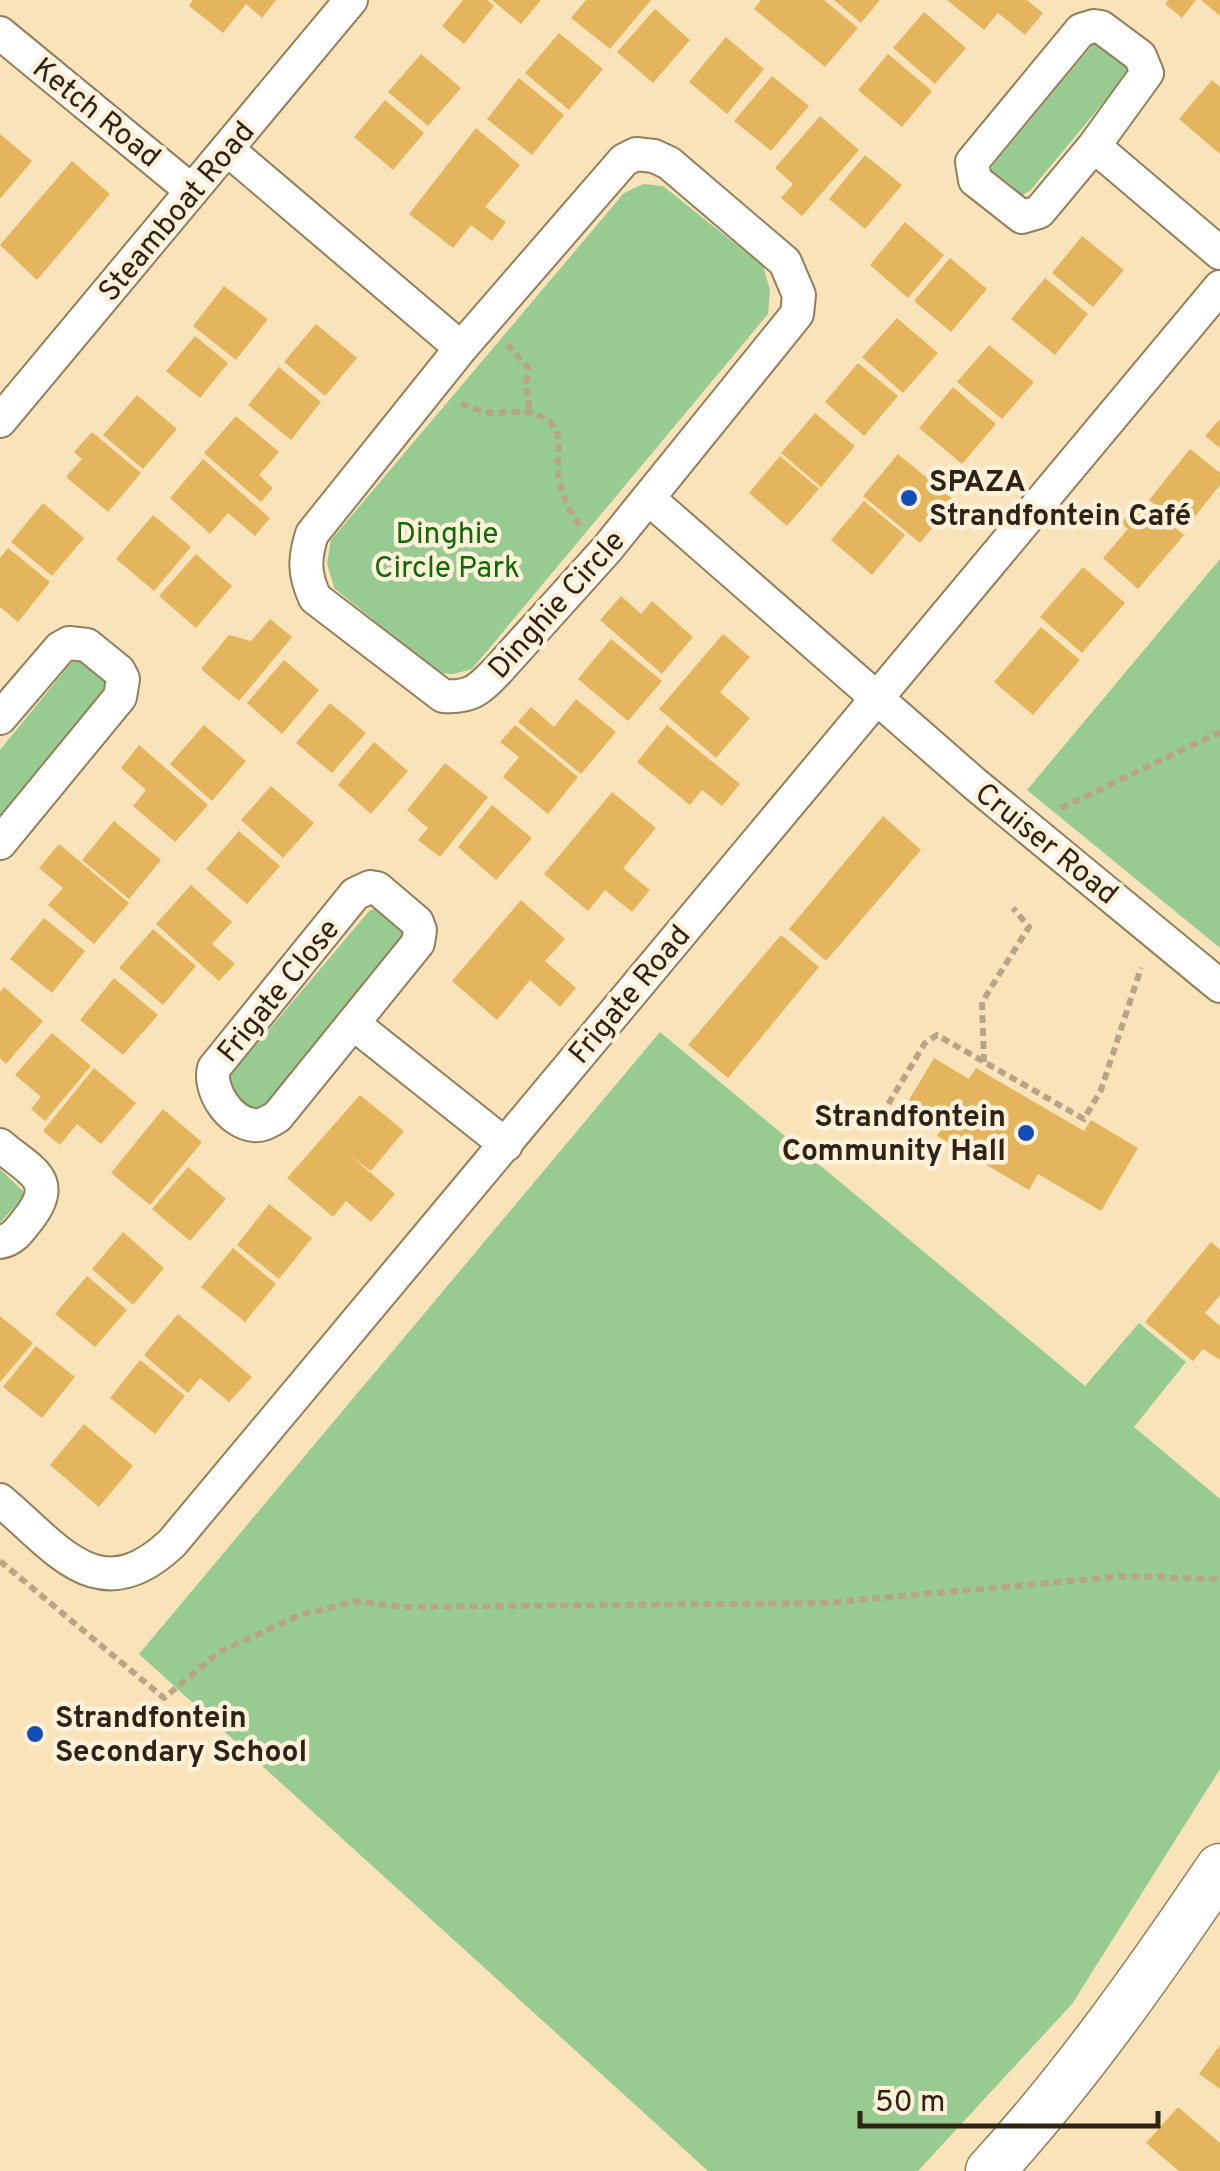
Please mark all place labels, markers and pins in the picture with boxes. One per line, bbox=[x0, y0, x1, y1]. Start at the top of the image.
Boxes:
place label: SPAZA Strandfontein Café bbox=[929, 465, 1191, 536]
marker: SPAZA Strandfontein Café bbox=[898, 487, 920, 509]
place label: Strandfontein Community Hall bbox=[782, 1100, 1006, 1171]
marker: Strandfontein Community Hall bbox=[1015, 1122, 1037, 1144]
place label: Strandfontein Secondary School bbox=[55, 1701, 307, 1772]
marker: Strandfontein Secondary School bbox=[24, 1723, 46, 1745]

